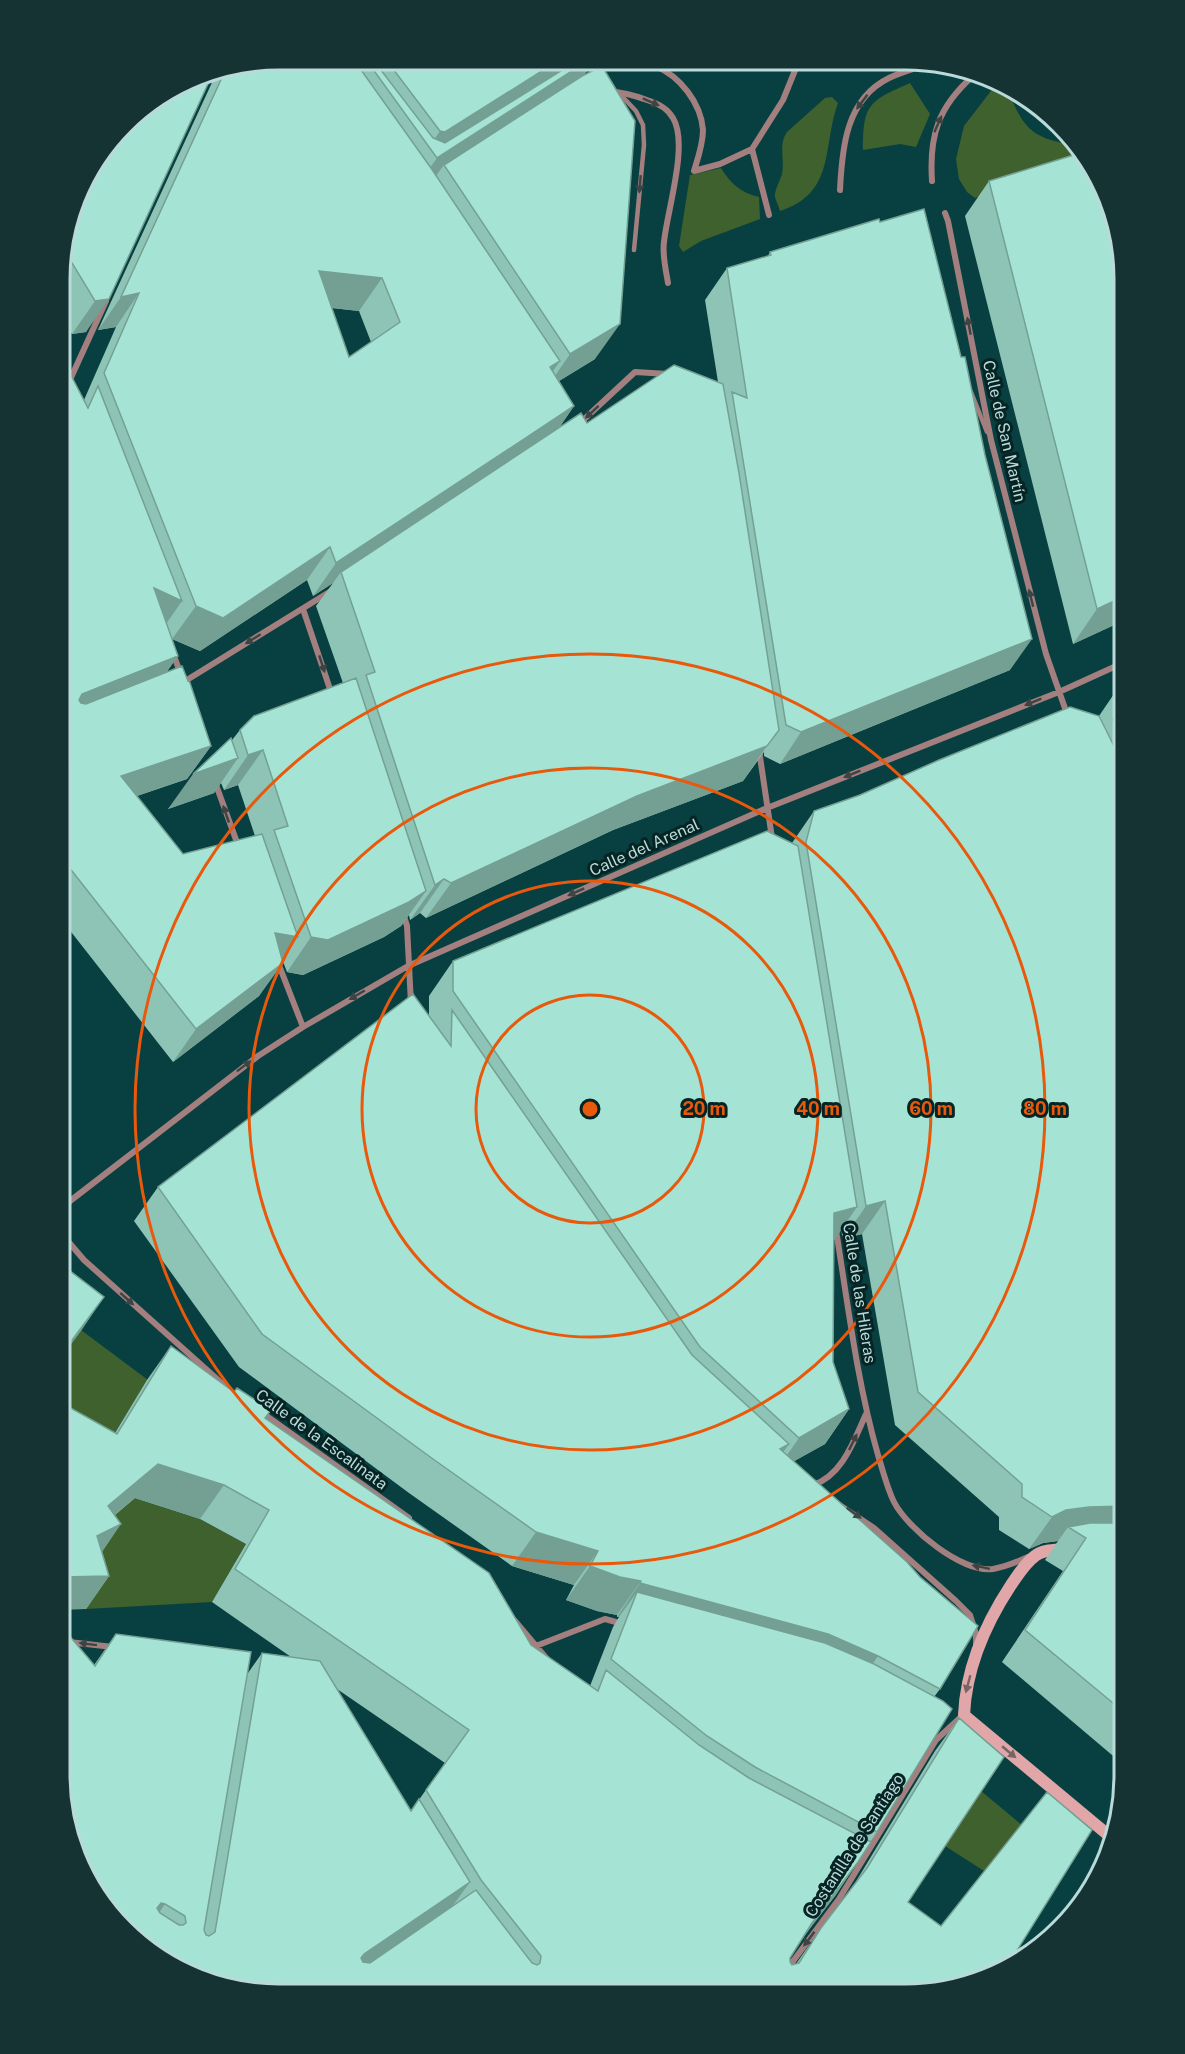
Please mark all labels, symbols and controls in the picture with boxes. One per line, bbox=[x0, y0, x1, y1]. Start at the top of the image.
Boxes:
one-way arrow bbox=[856, 95, 868, 110]
one-way arrow bbox=[643, 97, 661, 107]
one-way arrow bbox=[934, 115, 943, 133]
one-way arrow bbox=[635, 174, 645, 193]
one-way arrow bbox=[964, 316, 973, 335]
street label: Calle de San Martín bbox=[979, 358, 1030, 504]
one-way arrow bbox=[585, 405, 600, 418]
one-way arrow bbox=[1026, 588, 1036, 607]
one-way arrow bbox=[245, 634, 261, 645]
one-way arrow bbox=[317, 655, 327, 673]
one-way arrow bbox=[1024, 698, 1042, 707]
one-way arrow bbox=[843, 770, 861, 779]
one-way arrow bbox=[221, 804, 231, 822]
street label: Calle del Arenal bbox=[586, 815, 702, 880]
one-way arrow bbox=[567, 888, 585, 897]
one-way arrow bbox=[348, 990, 365, 1000]
one-way arrow bbox=[236, 1061, 251, 1073]
text: 20 m bbox=[682, 1098, 726, 1119]
text: 40 m bbox=[796, 1098, 840, 1119]
text: 60 m bbox=[909, 1098, 953, 1119]
text: 80 m bbox=[1023, 1098, 1067, 1119]
centre of rings bbox=[580, 1099, 600, 1119]
street label: Calle de las Hileras bbox=[839, 1221, 880, 1365]
one-way arrow bbox=[120, 1292, 135, 1306]
street label: Calle de la Escalinata bbox=[252, 1385, 391, 1494]
one-way arrow bbox=[848, 1434, 858, 1451]
one-way arrow bbox=[846, 1507, 862, 1519]
one-way arrow bbox=[971, 1562, 990, 1571]
one-way arrow bbox=[79, 1639, 98, 1649]
one-way arrow bbox=[963, 1675, 973, 1693]
one-way arrow bbox=[1001, 1746, 1017, 1759]
street label: Costanilla de Santiago bbox=[801, 1770, 908, 1920]
one-way arrow bbox=[803, 1931, 815, 1946]

